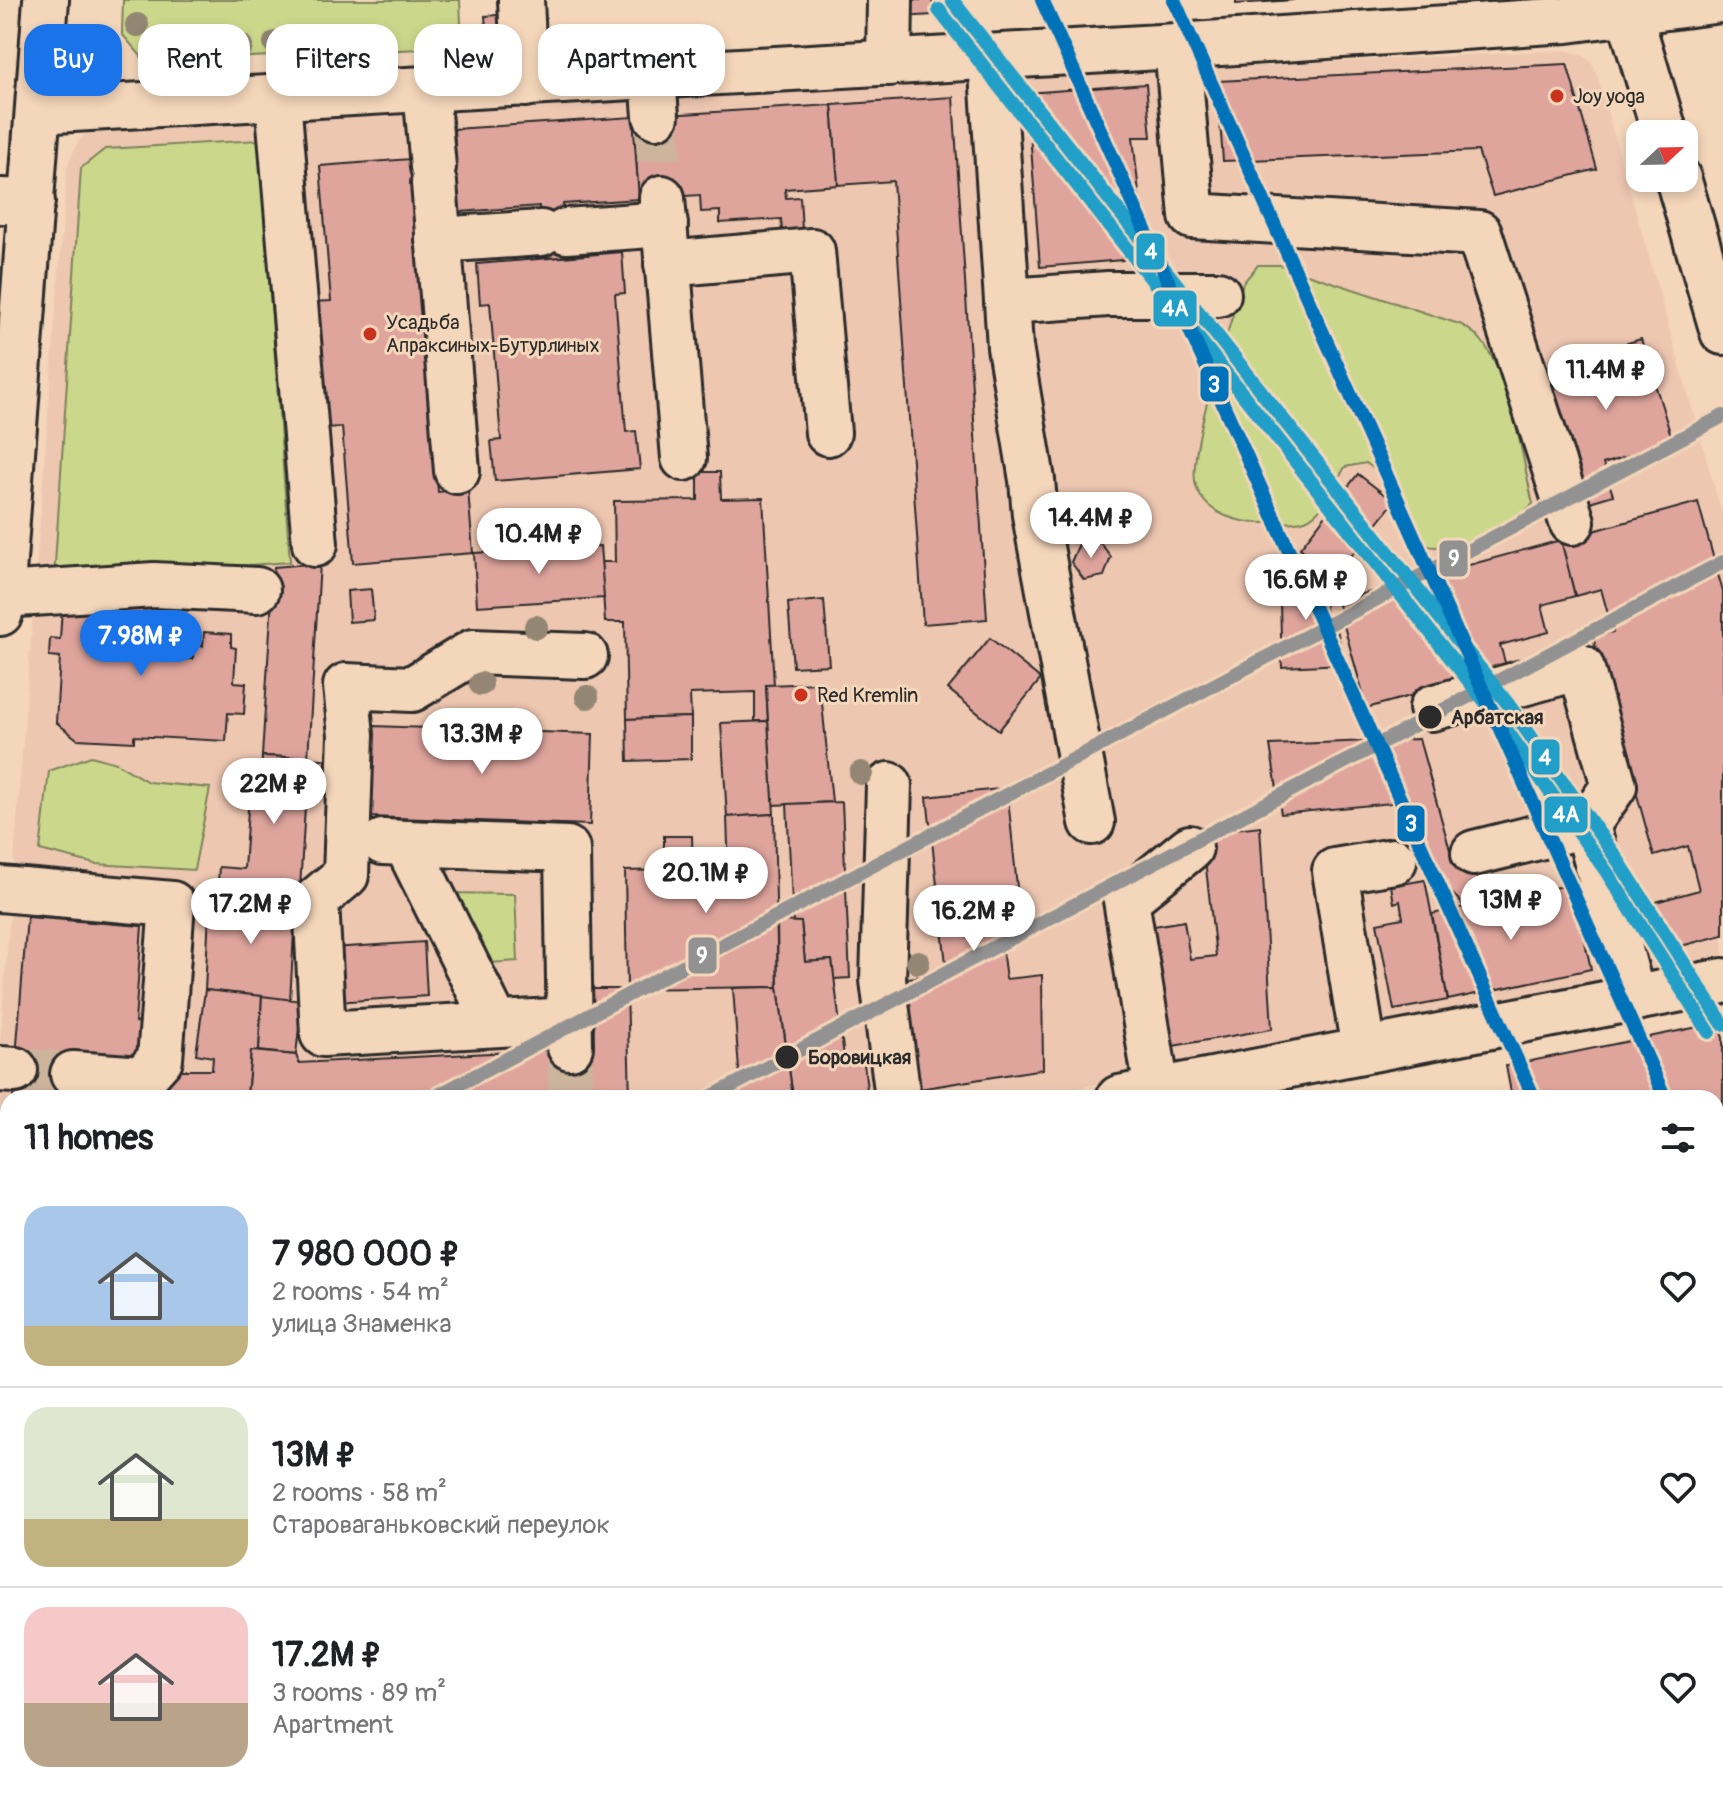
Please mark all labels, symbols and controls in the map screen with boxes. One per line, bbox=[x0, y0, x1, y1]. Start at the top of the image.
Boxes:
chip: Buy bbox=[24, 24, 122, 96]
chip: Rent bbox=[138, 24, 250, 96]
chip: Filters bbox=[266, 24, 398, 96]
chip: New bbox=[414, 24, 522, 96]
chip: Apartment bbox=[538, 24, 725, 96]
place label: Joy yoga bbox=[1573, 84, 1645, 109]
marker: Joy yoga bbox=[1548, 87, 1566, 105]
north arrow bbox=[1626, 120, 1698, 192]
map controls bbox=[1626, 120, 1698, 192]
line badge: 4 bbox=[1135, 232, 1166, 271]
text: 4 bbox=[1145, 238, 1158, 266]
line badge: 4А bbox=[1152, 289, 1198, 328]
text: 4А bbox=[1161, 295, 1189, 323]
place label: Усадьба Апраксиных-Бутурлиных bbox=[386, 310, 599, 358]
marker: Усадьба Апраксиных-Бутурлиных bbox=[361, 325, 379, 343]
pin: 11.4M ₽ bbox=[1532, 344, 1680, 412]
text: 11.4M ₽ bbox=[1565, 354, 1647, 386]
line badge: 3 bbox=[1199, 365, 1230, 403]
text: 3 bbox=[1208, 371, 1220, 399]
pin: 14.4M ₽ bbox=[1017, 492, 1165, 560]
text: 14.4M ₽ bbox=[1048, 502, 1134, 534]
pin: 10.4M ₽ bbox=[465, 508, 613, 576]
text: 10.4M ₽ bbox=[495, 518, 583, 550]
line badge: 9 bbox=[1438, 539, 1469, 578]
text: 9 bbox=[1448, 545, 1460, 573]
pin: 16.6M ₽ bbox=[1232, 554, 1380, 622]
text: 16.6M ₽ bbox=[1263, 564, 1349, 596]
pin: 7.98M ₽ bbox=[67, 610, 215, 678]
text: 7.98M ₽ bbox=[98, 620, 184, 652]
place label: Red Kremlin bbox=[817, 683, 918, 708]
marker: Red Kremlin bbox=[792, 686, 810, 704]
marker: Арбатская bbox=[1416, 703, 1444, 731]
place label: Арбатская bbox=[1451, 705, 1543, 730]
pin: 13.3M ₽ bbox=[408, 708, 556, 776]
text: 13.3M ₽ bbox=[440, 718, 524, 750]
line badge: 4 bbox=[1530, 738, 1561, 776]
text: 4 bbox=[1539, 744, 1552, 772]
pin: 22M ₽ bbox=[218, 758, 330, 826]
text: 22M ₽ bbox=[239, 768, 309, 800]
line badge: 4А bbox=[1543, 795, 1589, 834]
text: 4А bbox=[1552, 801, 1580, 829]
line badge: 3 bbox=[1396, 804, 1426, 843]
text: 3 bbox=[1405, 810, 1417, 838]
pin: 20.1M ₽ bbox=[632, 847, 780, 915]
text: 20.1M ₽ bbox=[662, 857, 750, 889]
pin: 13M ₽ bbox=[1455, 874, 1567, 942]
pin: 17.2M ₽ bbox=[177, 878, 325, 946]
text: 13M ₽ bbox=[1479, 884, 1543, 916]
pin: 16.2M ₽ bbox=[900, 885, 1048, 953]
text: 17.2M ₽ bbox=[209, 888, 293, 920]
text: 16.2M ₽ bbox=[931, 895, 1017, 927]
line badge: 9 bbox=[687, 936, 718, 975]
text: 9 bbox=[696, 942, 708, 970]
marker: Боровицкая bbox=[773, 1043, 801, 1071]
place label: Боровицкая bbox=[808, 1045, 911, 1070]
icon: filters bbox=[1656, 1116, 1700, 1160]
text: 11 homes bbox=[24, 1117, 153, 1160]
text: 7 980 000 ₽ bbox=[272, 1233, 460, 1276]
icon: home bbox=[88, 1238, 184, 1334]
icon: heart bbox=[1656, 1264, 1700, 1308]
text: 2 rooms · 54 m² bbox=[272, 1276, 449, 1308]
text: улица Знаменка bbox=[272, 1308, 451, 1340]
text: 13M ₽ bbox=[272, 1434, 357, 1477]
icon: home bbox=[88, 1439, 184, 1535]
icon: heart bbox=[1656, 1465, 1700, 1509]
text: 2 rooms · 58 m² bbox=[272, 1477, 447, 1509]
text: Староваганьковский переулок bbox=[272, 1509, 610, 1541]
text: 17.2M ₽ bbox=[272, 1634, 382, 1677]
icon: home bbox=[88, 1639, 184, 1735]
icon: heart bbox=[1656, 1665, 1700, 1709]
text: 3 rooms · 89 m² bbox=[272, 1677, 446, 1709]
text: Apartment bbox=[272, 1709, 393, 1741]

